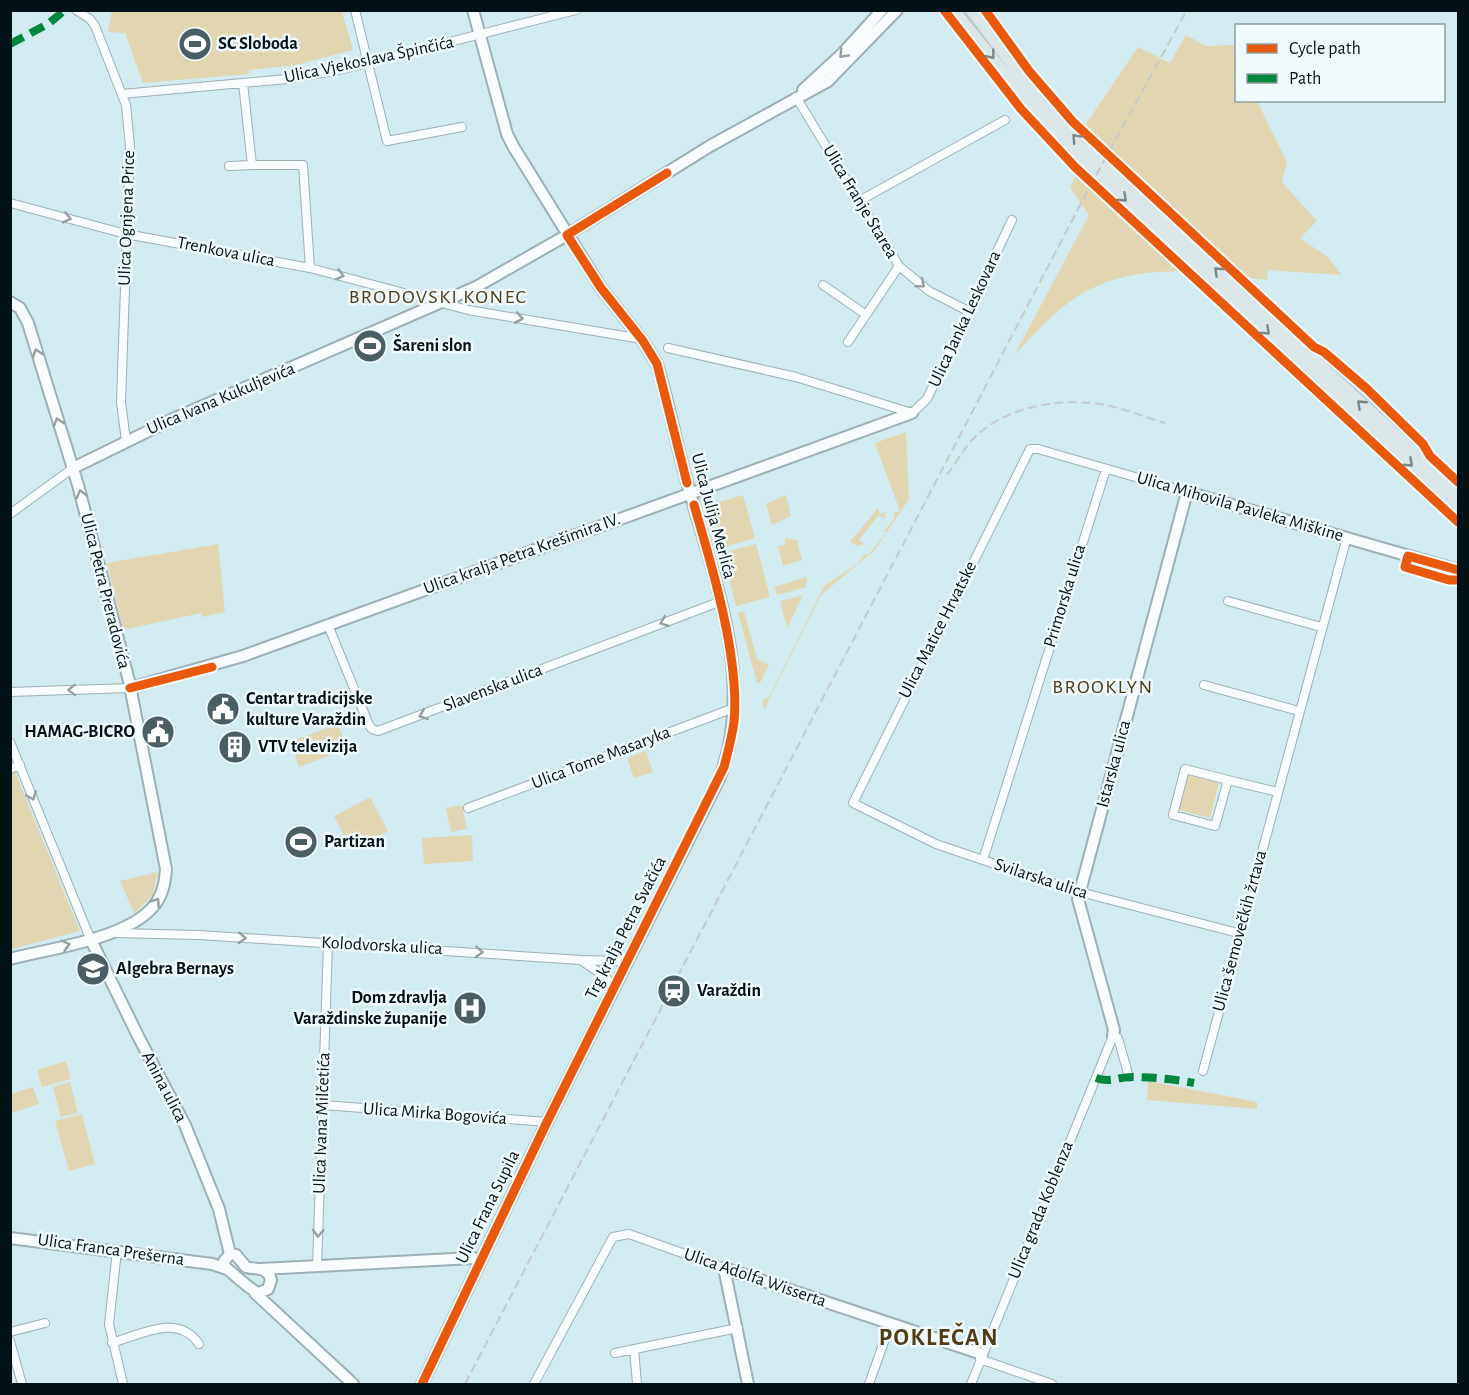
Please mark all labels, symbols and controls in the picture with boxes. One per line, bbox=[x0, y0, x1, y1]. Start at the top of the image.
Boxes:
legend bbox=[1235, 24, 1445, 102]
sports icon: SC Sloboda bbox=[177, 26, 213, 62]
street label: Ulica Vjekoslava Špinčića bbox=[282, 30, 455, 87]
place label: SC Sloboda bbox=[218, 35, 298, 53]
text: Cycle path bbox=[1289, 40, 1361, 58]
one-way arrow bbox=[839, 47, 850, 57]
one-way arrow bbox=[983, 48, 994, 59]
text: Path bbox=[1289, 70, 1321, 88]
one-way arrow bbox=[1072, 134, 1083, 144]
street label: Ulica Franje Starea bbox=[819, 142, 901, 262]
street label: Ulica Ognjena Price bbox=[116, 150, 138, 286]
one-way arrow bbox=[1117, 191, 1127, 202]
one-way arrow bbox=[62, 210, 72, 223]
street label: Trenkova ulica bbox=[176, 234, 276, 270]
street label: Ulica Janka Leskovara bbox=[926, 248, 1004, 390]
one-way arrow bbox=[1215, 267, 1225, 278]
one-way arrow bbox=[335, 268, 345, 281]
one-way arrow bbox=[914, 276, 925, 287]
district label: BRODOVSKI KONEC bbox=[349, 287, 527, 307]
one-way arrow bbox=[514, 311, 524, 324]
one-way arrow bbox=[1259, 324, 1270, 335]
sports icon: Šareni slon bbox=[352, 328, 388, 364]
place label: Šareni slon bbox=[393, 334, 472, 355]
one-way arrow bbox=[32, 348, 44, 359]
street label: Ulica Ivana Kukuljevića bbox=[144, 360, 298, 438]
one-way arrow bbox=[1357, 400, 1368, 411]
one-way arrow bbox=[53, 417, 65, 428]
street label: Ulica Julija Merlića bbox=[688, 451, 738, 581]
one-way arrow bbox=[1402, 456, 1413, 467]
street label: Ulica Mihovila Pavleka Miškine bbox=[1135, 469, 1345, 545]
one-way arrow bbox=[75, 489, 88, 499]
street label: Ulica kralja Petra Krešimira IV. bbox=[421, 510, 623, 598]
street label: Ulica Petra Preradovića bbox=[77, 511, 133, 671]
street label: Primorska ulica bbox=[1041, 542, 1089, 650]
street label: Ulica Matice Hrvatske bbox=[896, 559, 980, 701]
one-way arrow bbox=[659, 615, 670, 627]
street label: Slavenska ulica bbox=[441, 661, 545, 715]
district label: BROOKLYN bbox=[1052, 677, 1154, 697]
one-way arrow bbox=[67, 684, 76, 696]
place label: Centar tradicijske kulture Varaždin bbox=[246, 690, 372, 729]
public building icon: Centar tradicijske kulture Varaždin bbox=[205, 691, 241, 727]
one-way arrow bbox=[419, 707, 429, 720]
public building icon: HAMAG-BICRO bbox=[140, 714, 176, 750]
street label: Istarska ulica bbox=[1094, 718, 1134, 810]
place label: HAMAG-BICRO bbox=[24, 723, 135, 741]
street label: Ulica Tome Masaryka bbox=[529, 723, 673, 793]
building icon: VTV televizija bbox=[217, 729, 253, 765]
place label: VTV televizija bbox=[258, 738, 358, 756]
one-way arrow bbox=[25, 790, 37, 801]
sports icon: Partizan bbox=[283, 824, 319, 860]
place label: Partizan bbox=[324, 833, 385, 851]
street label: Ulica šemovečkih žrtava bbox=[1210, 848, 1270, 1014]
street label: Trg kralja Petra Svačića bbox=[582, 854, 670, 1002]
street label: Svilarska ulica bbox=[992, 855, 1090, 903]
one-way arrow bbox=[149, 897, 160, 908]
one-way arrow bbox=[238, 931, 247, 944]
street label: Kolodvorska ulica bbox=[321, 934, 443, 958]
one-way arrow bbox=[61, 939, 71, 952]
one-way arrow bbox=[474, 945, 483, 958]
school or university icon: Algebra Bernays bbox=[75, 951, 111, 987]
place label: Algebra Bernays bbox=[116, 960, 234, 978]
station icon: Varaždin bbox=[656, 973, 692, 1009]
place label: Varaždin bbox=[697, 982, 761, 1000]
place label: Dom zdravlja Varaždinske županije bbox=[293, 989, 447, 1028]
hospital icon: Dom zdravlja Varaždinske županije bbox=[452, 990, 488, 1026]
street label: Anina ulica bbox=[138, 1049, 190, 1125]
street label: Ulica Ivana Milčetića bbox=[311, 1052, 333, 1194]
street label: Ulica Mirka Bogovića bbox=[362, 1100, 508, 1128]
street label: Ulica grada Koblenza bbox=[1005, 1139, 1077, 1281]
street label: Ulica Frana Supila bbox=[453, 1148, 523, 1266]
one-way arrow bbox=[312, 1228, 325, 1237]
street label: Ulica Franca Prešerna bbox=[36, 1231, 186, 1269]
street label: Ulica Adolfa Wisserta bbox=[681, 1245, 829, 1311]
district label: POKLEČAN bbox=[879, 1322, 999, 1350]

